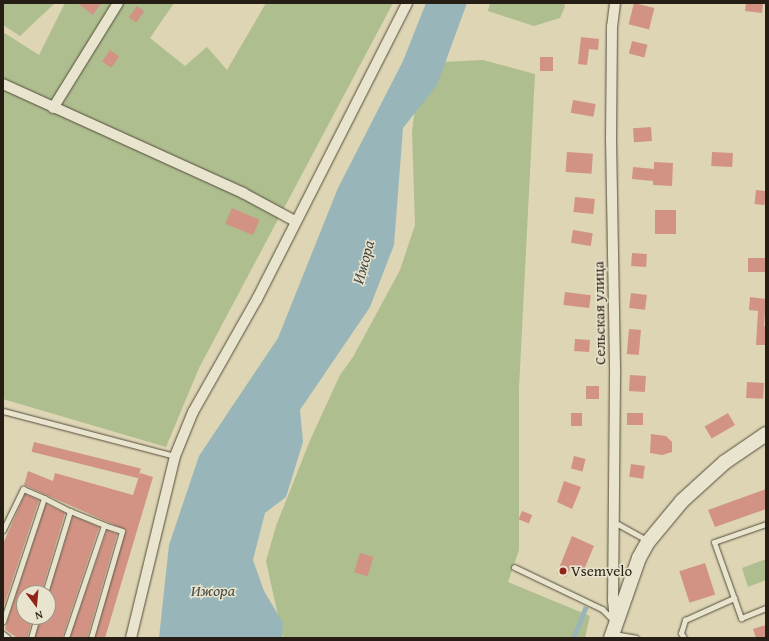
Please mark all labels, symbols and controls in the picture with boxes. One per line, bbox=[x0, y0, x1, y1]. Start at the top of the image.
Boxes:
water label: Ижора bbox=[348, 238, 378, 286]
street label: Сельская улица bbox=[589, 261, 609, 365]
place label: Vsemvelo bbox=[571, 562, 632, 580]
marker: Vsemvelo bbox=[558, 566, 568, 576]
water label: Ижора bbox=[191, 580, 235, 600]
north arrow bbox=[16, 585, 56, 625]
text: N bbox=[33, 607, 45, 624]

